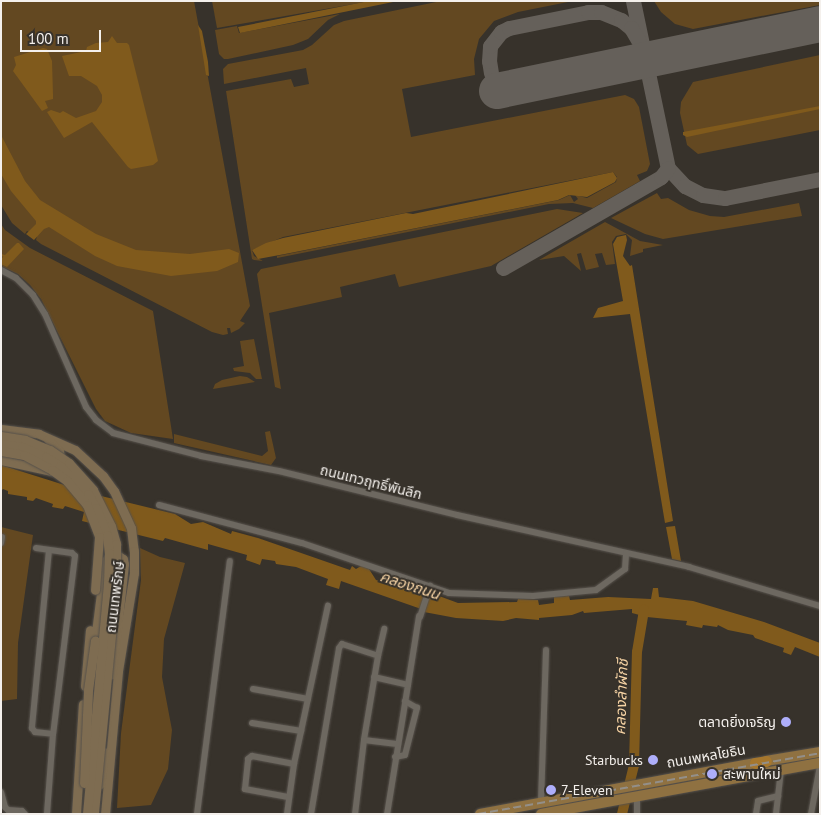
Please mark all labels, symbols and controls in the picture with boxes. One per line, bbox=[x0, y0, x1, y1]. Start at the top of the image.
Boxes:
scale bar bbox=[22, 20, 104, 52]
text: 100 m bbox=[28, 29, 69, 48]
street label: ถนนเทวฤทธิ์พันลึก bbox=[318, 461, 424, 503]
street label: ถนนเทพรักษ์ bbox=[102, 560, 128, 634]
water label: คลองถนน bbox=[378, 567, 442, 603]
water label: คลองลำผักชี bbox=[611, 659, 631, 735]
place label: ตลาดยิ่งเจริญ bbox=[698, 714, 776, 730]
marker: ตลาดยิ่งเจริญ bbox=[780, 716, 792, 728]
street label: ถนนพหลโยธิน bbox=[665, 741, 747, 771]
place label: Starbucks bbox=[585, 752, 643, 768]
marker: Starbucks bbox=[647, 754, 659, 766]
place label: สะพานใหม่ bbox=[723, 766, 781, 782]
marker: สะพานใหม่ bbox=[705, 767, 719, 781]
place label: 7-Eleven bbox=[561, 782, 613, 798]
marker: 7-Eleven bbox=[545, 784, 557, 796]

